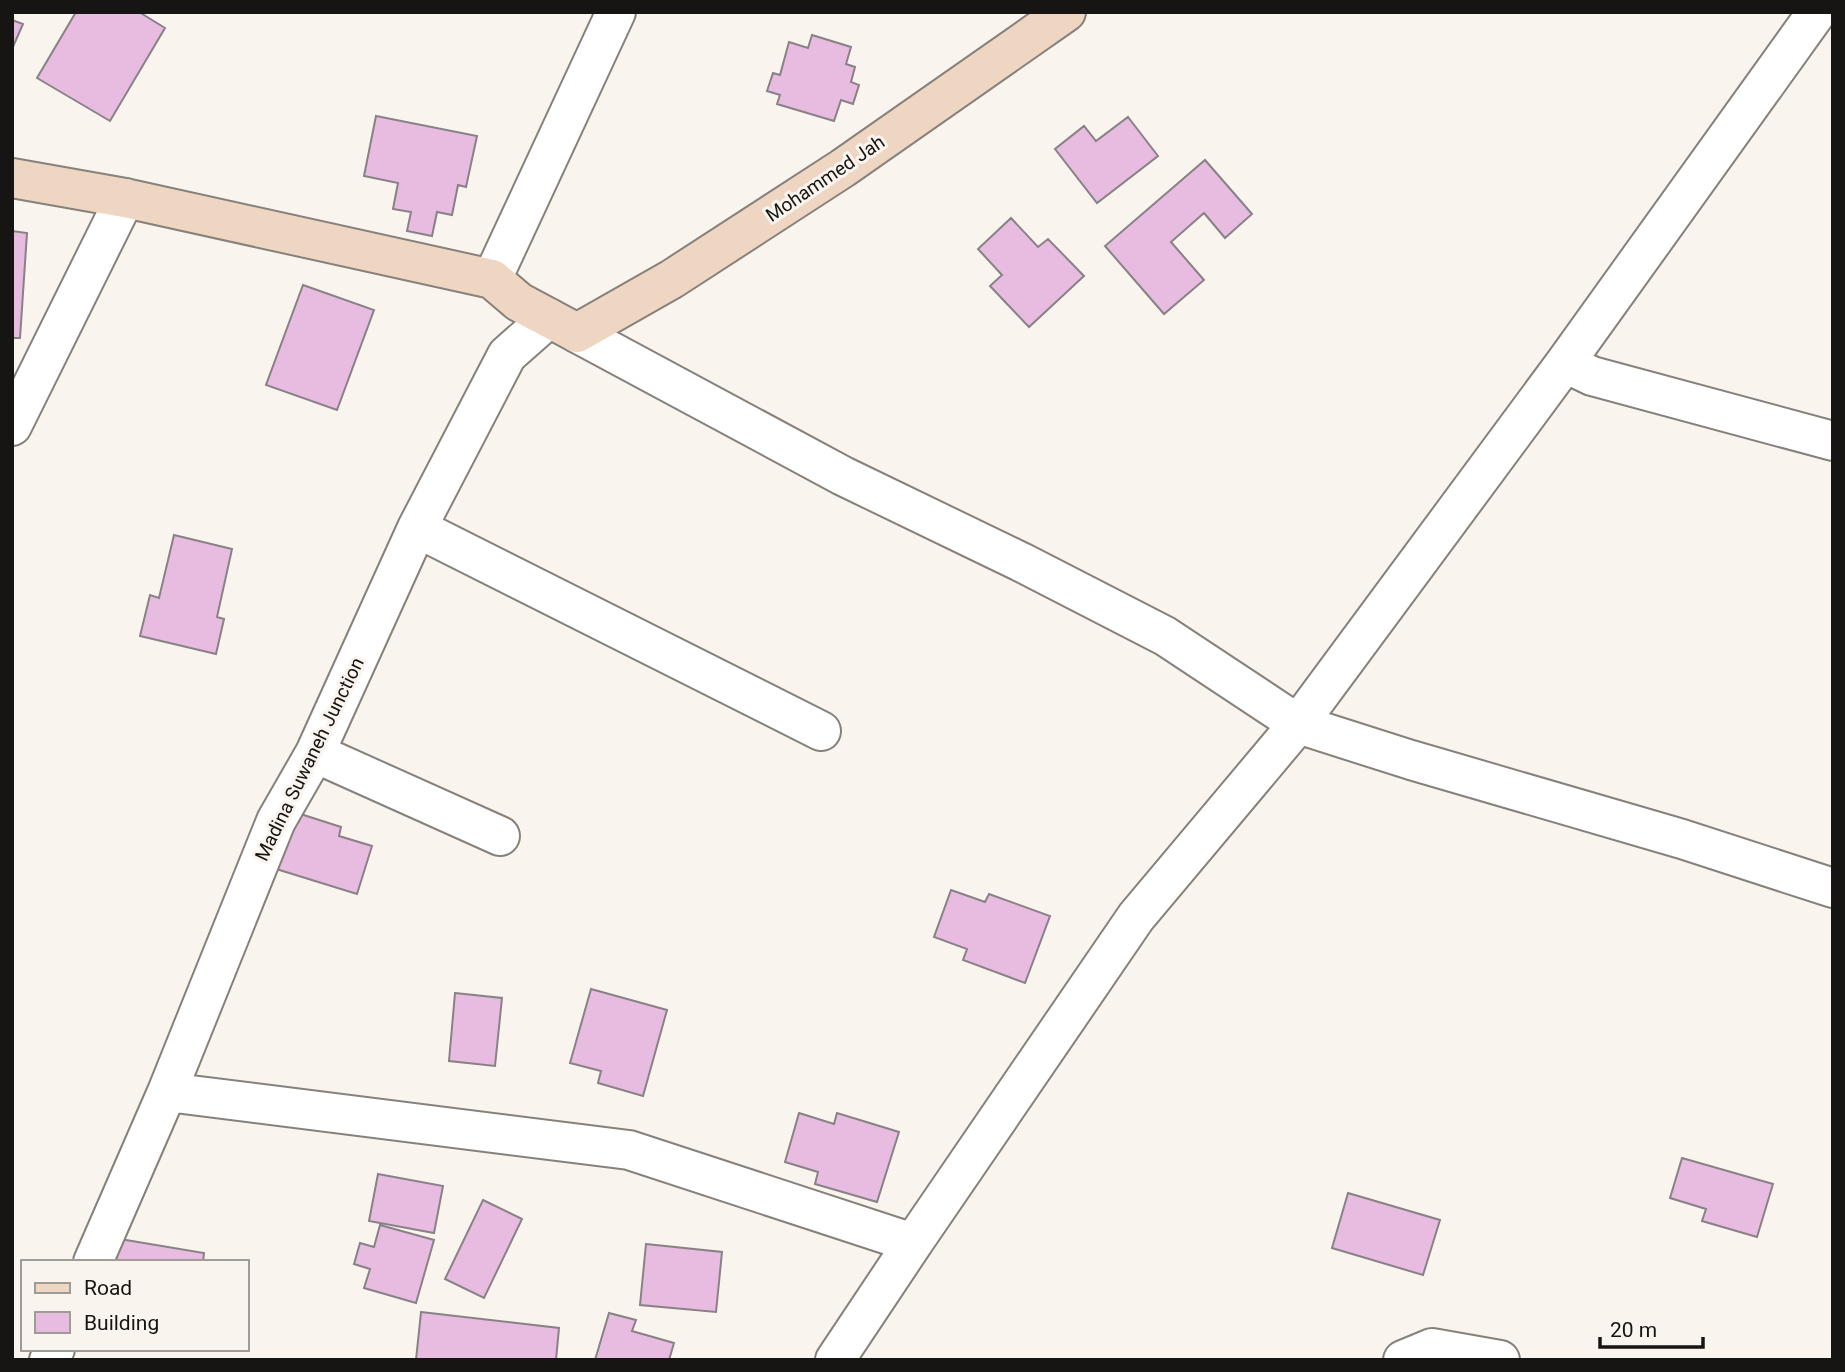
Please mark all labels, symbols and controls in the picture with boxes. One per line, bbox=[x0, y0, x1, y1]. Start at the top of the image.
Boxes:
street label: Mohammed Jah bbox=[762, 130, 889, 227]
street label: Madina Suwaneh Junction bbox=[250, 654, 369, 865]
legend bbox=[21, 1260, 248, 1351]
text: Road bbox=[84, 1276, 132, 1300]
scale bar bbox=[1600, 1306, 1703, 1350]
text: Building bbox=[84, 1311, 159, 1335]
text: 20 m bbox=[1610, 1318, 1657, 1342]

